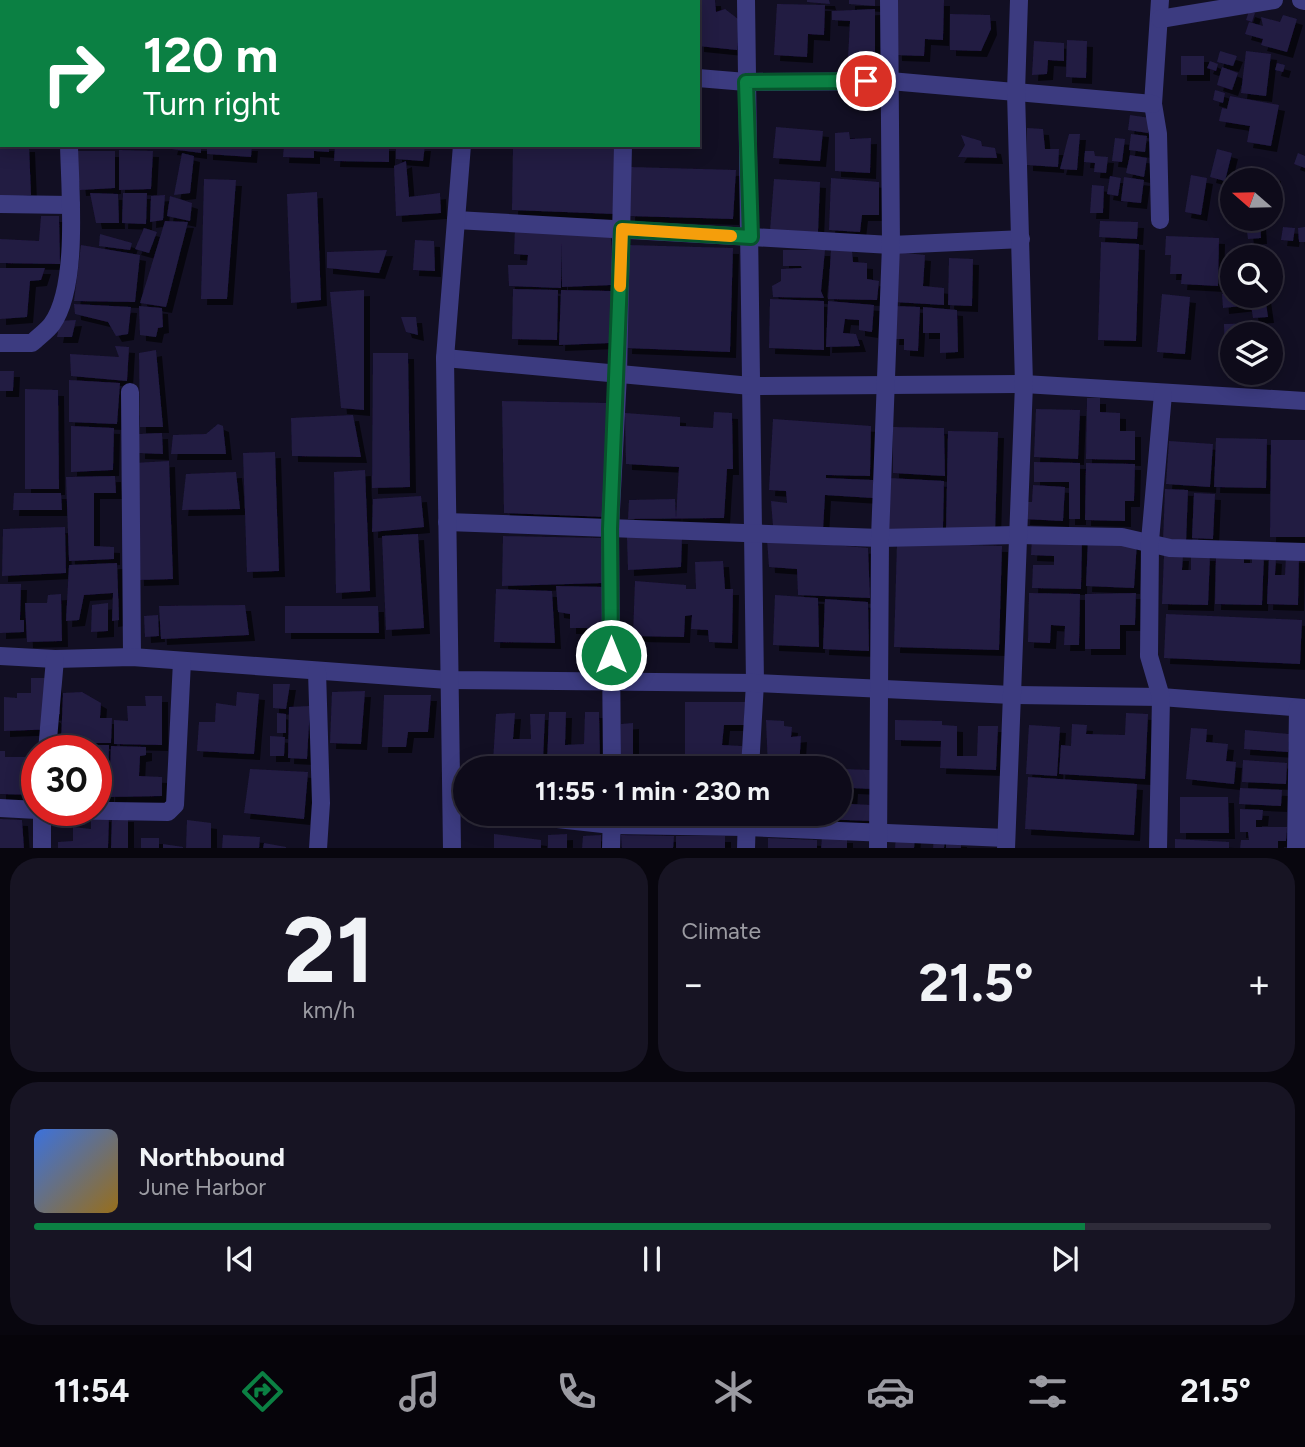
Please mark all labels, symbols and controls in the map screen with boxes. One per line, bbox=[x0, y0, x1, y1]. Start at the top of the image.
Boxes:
text: 120 m bbox=[143, 25, 278, 84]
icon: right bbox=[28, 28, 119, 119]
pin bbox=[836, 51, 896, 111]
icon: arrive bbox=[847, 62, 885, 100]
text: Turn right bbox=[143, 85, 281, 123]
north arrow bbox=[1220, 168, 1283, 231]
map controls bbox=[1220, 168, 1283, 385]
button: search bbox=[1220, 245, 1283, 308]
button: layers bbox=[1220, 322, 1283, 385]
position arrow bbox=[574, 618, 648, 692]
speed limit sign: 30 bbox=[21, 735, 112, 826]
text: 11:55 · 1 min · 230 m bbox=[535, 775, 770, 807]
text: 21 bbox=[283, 896, 374, 1005]
text: Climate bbox=[682, 917, 761, 945]
text: 21.5° bbox=[919, 952, 1034, 1014]
text: − bbox=[682, 961, 705, 1007]
text: + bbox=[1247, 961, 1271, 1007]
text: km/h bbox=[302, 996, 355, 1024]
text: Northbound bbox=[139, 1141, 285, 1173]
text: June Harbor bbox=[139, 1173, 266, 1201]
icon: previous bbox=[221, 1240, 259, 1278]
icon: pause bbox=[633, 1240, 671, 1278]
icon: next bbox=[1046, 1240, 1084, 1278]
icon: directions bbox=[238, 1367, 287, 1416]
icon: music bbox=[395, 1367, 444, 1416]
icon: phone bbox=[552, 1367, 601, 1416]
icon: climate bbox=[709, 1367, 758, 1416]
icon: car bbox=[866, 1367, 915, 1416]
icon: filters bbox=[1023, 1367, 1072, 1416]
text: 11:54 bbox=[54, 1372, 130, 1410]
text: 21.5° bbox=[1180, 1372, 1251, 1410]

